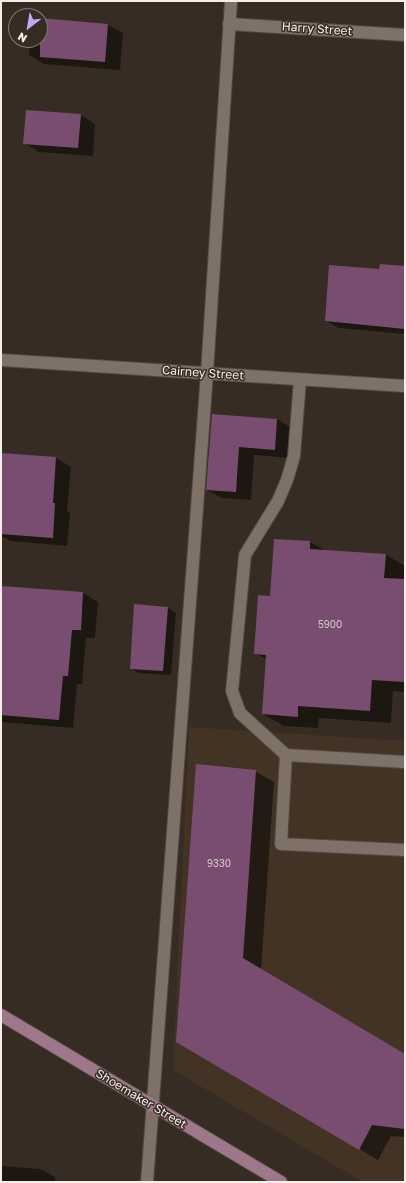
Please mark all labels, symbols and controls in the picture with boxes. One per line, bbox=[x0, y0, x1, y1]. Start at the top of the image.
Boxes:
north arrow bbox=[8, 8, 48, 48]
street label: Harry Street bbox=[281, 19, 353, 39]
text: N bbox=[15, 30, 29, 46]
street label: Cairney Street bbox=[162, 363, 244, 383]
house number: 5900 bbox=[318, 619, 342, 631]
house number: 9330 bbox=[207, 858, 231, 870]
street label: Shoemaker Street bbox=[93, 1066, 189, 1132]

